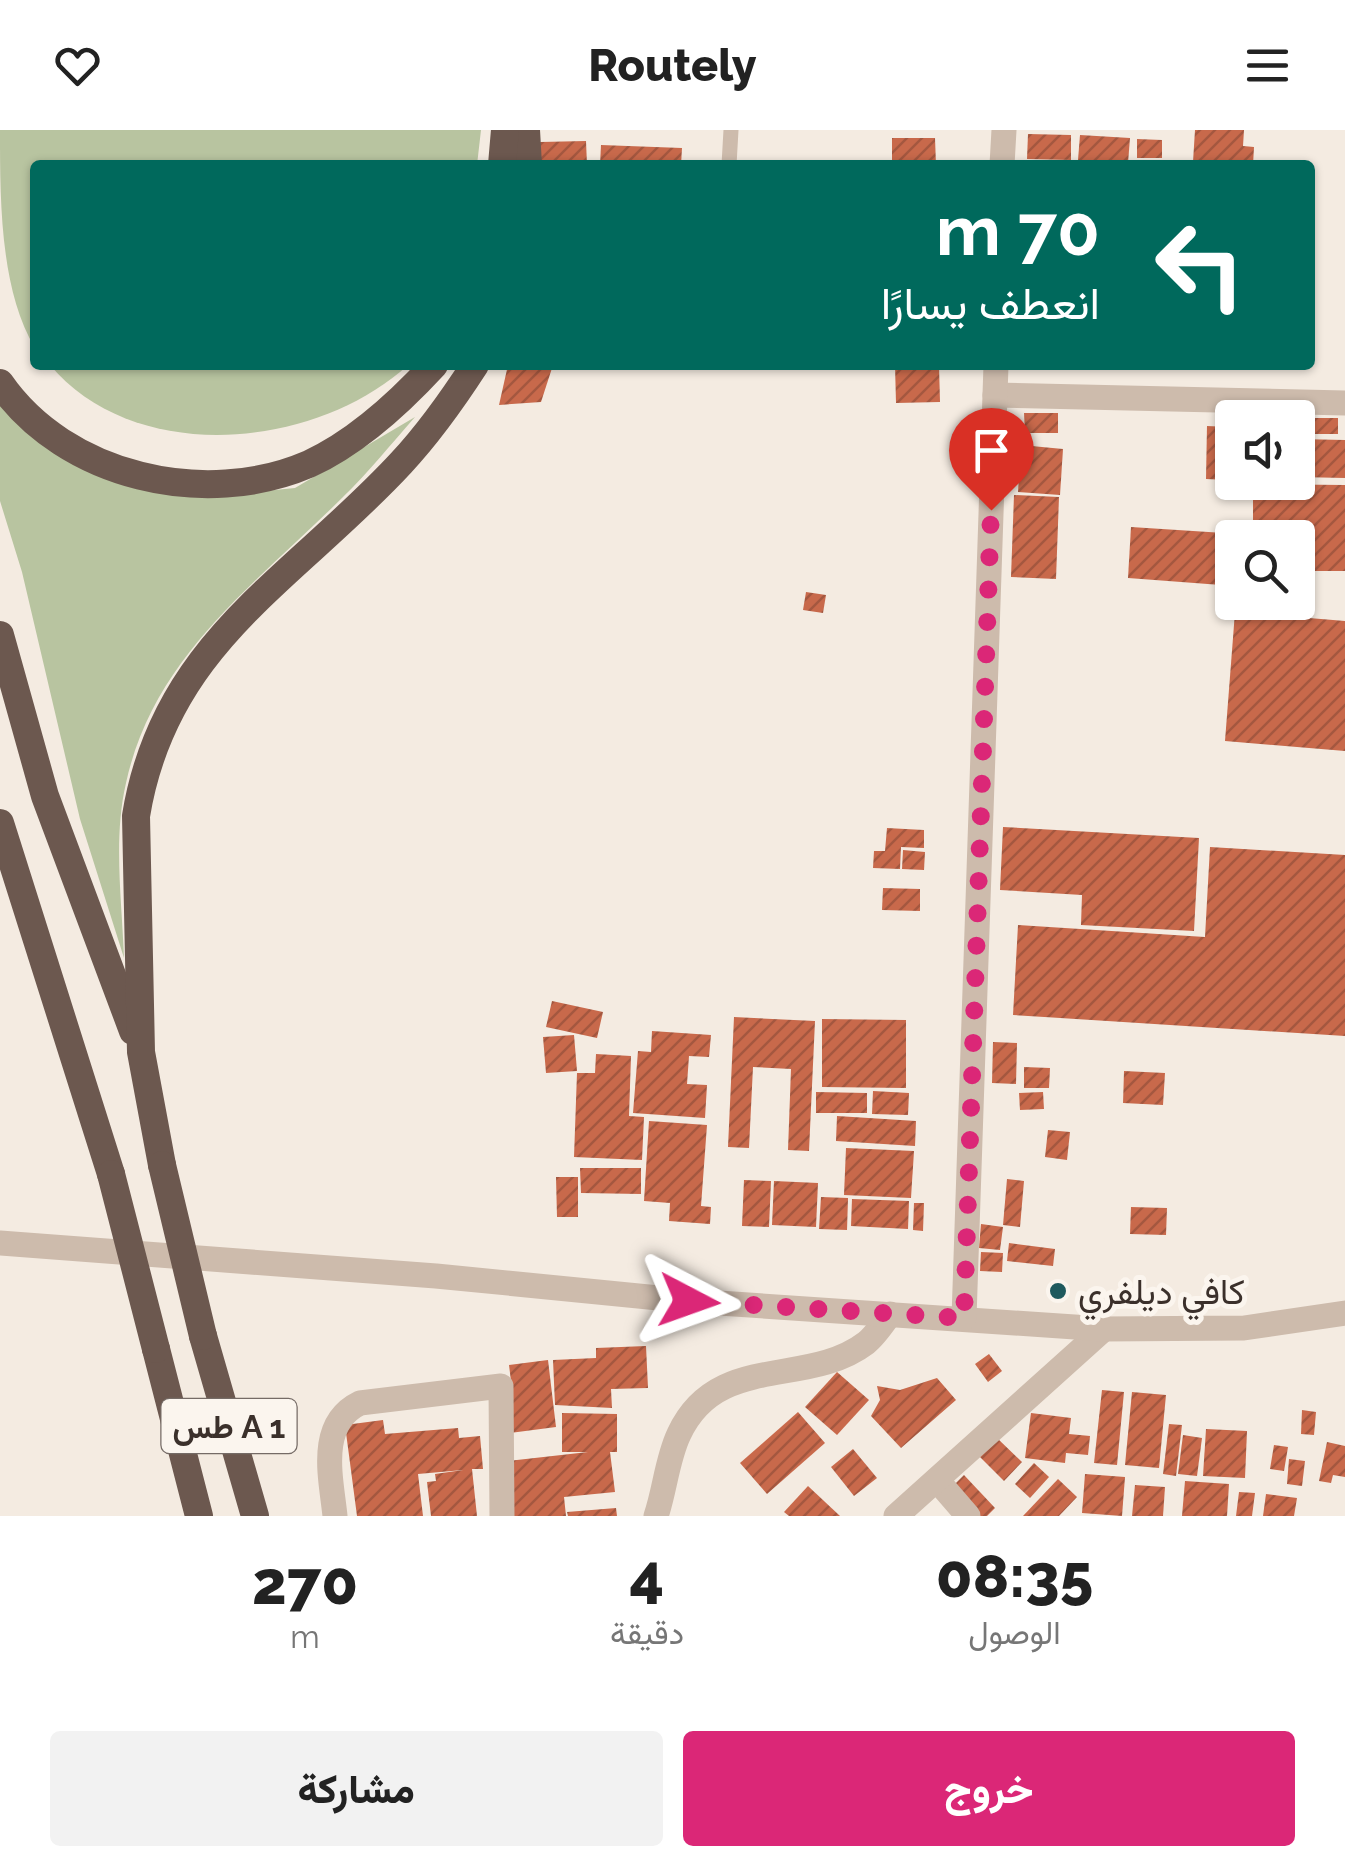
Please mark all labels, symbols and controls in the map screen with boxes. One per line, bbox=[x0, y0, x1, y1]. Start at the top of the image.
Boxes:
icon: heart bbox=[50, 38, 105, 93]
icon: menu bbox=[1240, 38, 1295, 93]
text: Routely bbox=[588, 39, 757, 92]
text: 70 m bbox=[936, 189, 1100, 271]
icon: left bbox=[1135, 200, 1265, 330]
text: انعطف يسارًا bbox=[881, 277, 1100, 330]
map controls bbox=[1215, 400, 1315, 620]
button: sound bbox=[1215, 400, 1315, 500]
pin bbox=[949, 408, 1034, 511]
icon: arrive bbox=[964, 423, 1019, 478]
button: search bbox=[1215, 520, 1315, 620]
position arrow bbox=[637, 1249, 741, 1353]
place label: كافي ديلفري bbox=[1078, 1271, 1245, 1321]
marker: كافي ديلفري bbox=[1047, 1280, 1069, 1302]
road number: طس A 1 bbox=[162, 1399, 296, 1453]
text: 4 bbox=[630, 1541, 664, 1611]
text: 08:35 bbox=[936, 1541, 1093, 1611]
text: 270 bbox=[252, 1548, 358, 1618]
text: دقيقة bbox=[610, 1614, 684, 1651]
text: الوصول bbox=[968, 1614, 1061, 1651]
text: m bbox=[290, 1618, 320, 1655]
button: مشاركة bbox=[50, 1731, 663, 1846]
button: خروج bbox=[683, 1731, 1295, 1846]

